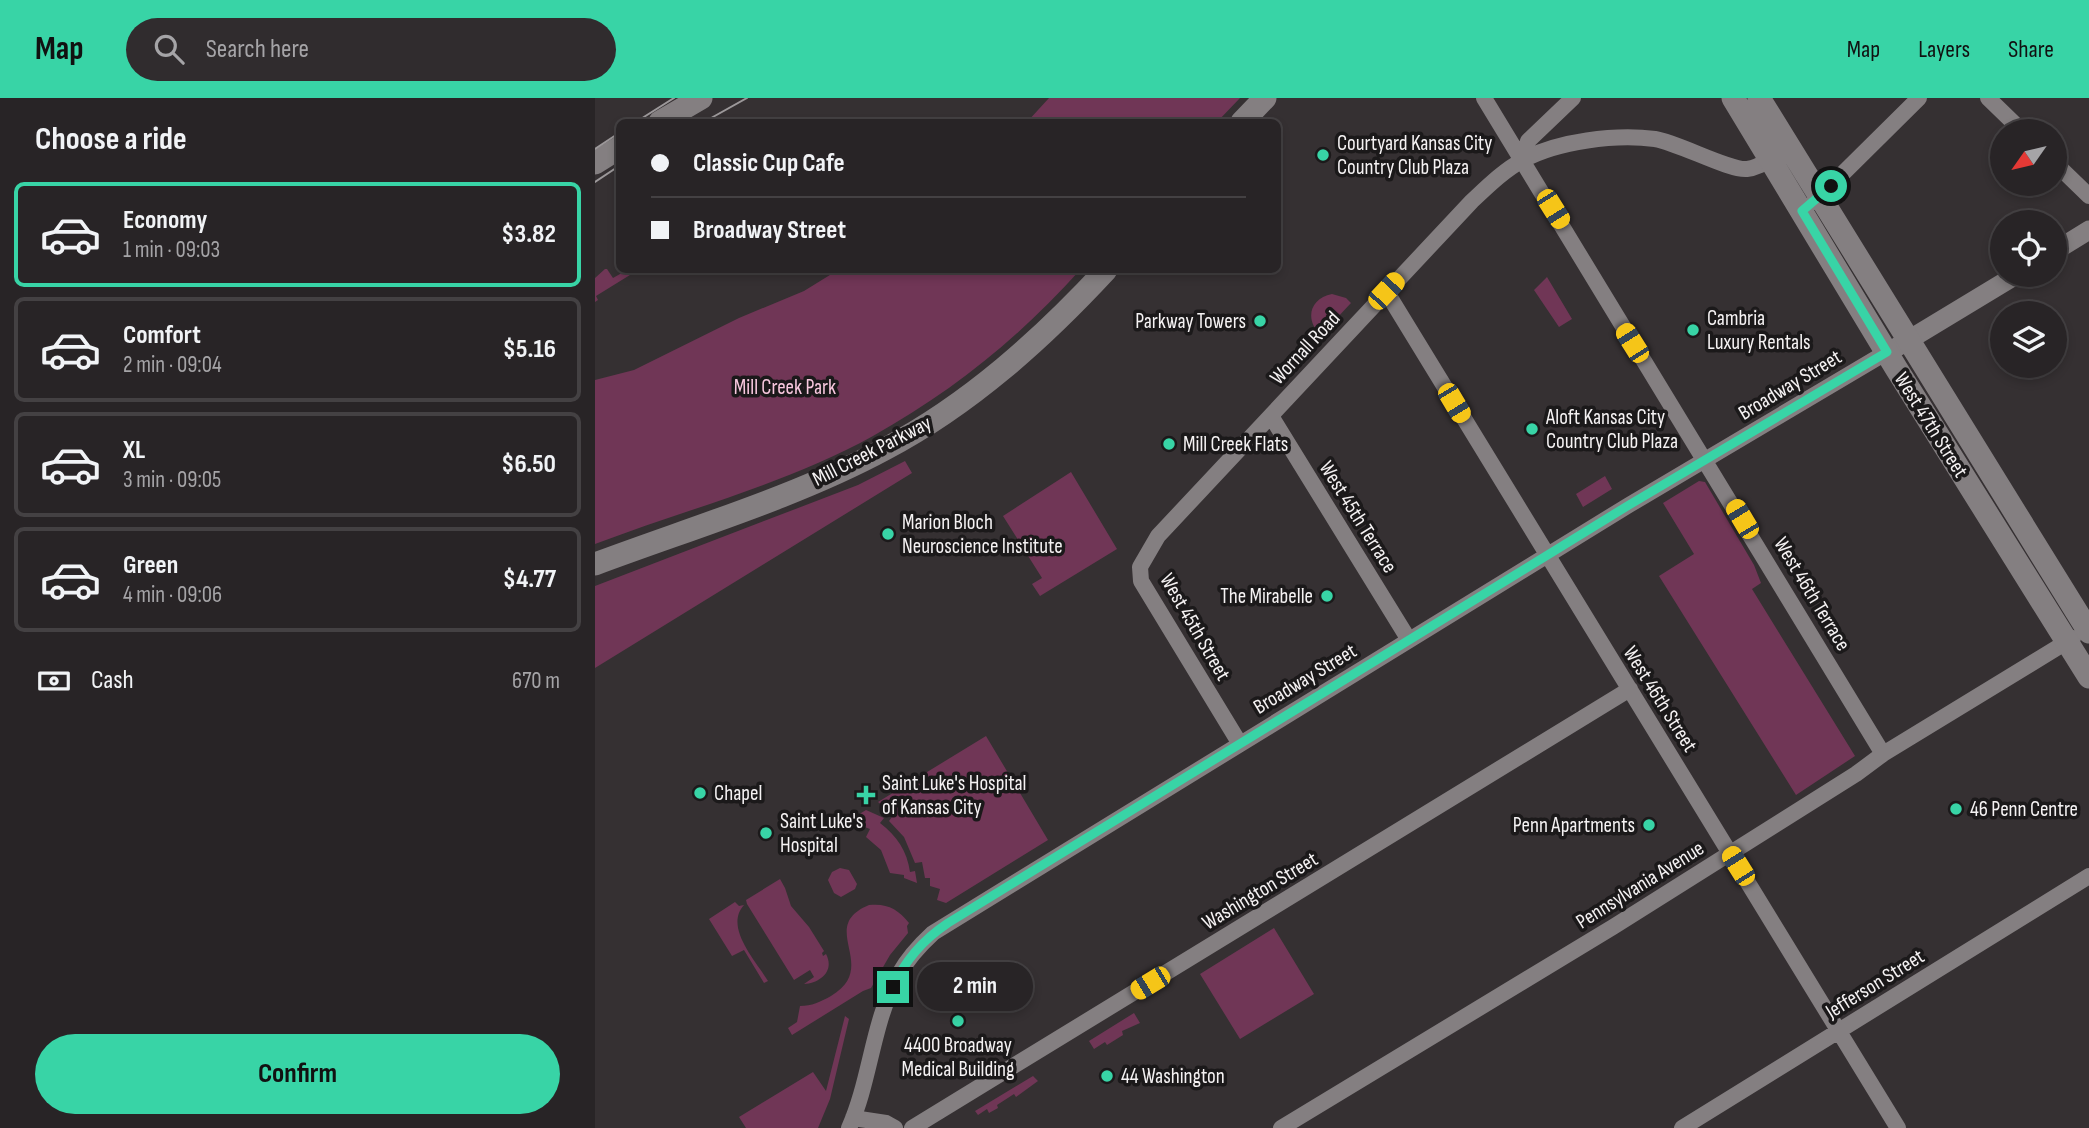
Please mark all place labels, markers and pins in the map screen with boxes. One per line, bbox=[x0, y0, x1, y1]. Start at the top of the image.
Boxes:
place label: Courtyard Kansas City Country Club Plaza bbox=[1337, 131, 1492, 180]
marker: Courtyard Kansas City Country Club Plaza bbox=[1315, 147, 1331, 163]
place label: Cambria Luxury Rentals bbox=[1707, 306, 1811, 355]
place label: Parkway Towers bbox=[1135, 309, 1246, 334]
marker: Parkway Towers bbox=[1252, 313, 1268, 329]
marker: Cambria Luxury Rentals bbox=[1685, 322, 1701, 338]
place label: Aloft Kansas City Country Club Plaza bbox=[1545, 405, 1678, 454]
marker: Aloft Kansas City Country Club Plaza bbox=[1524, 421, 1540, 437]
place label: Mill Creek Flats bbox=[1183, 432, 1288, 457]
marker: Mill Creek Flats bbox=[1161, 436, 1177, 452]
place label: Marion Bloch Neuroscience Institute bbox=[902, 510, 1063, 559]
marker: Marion Bloch Neuroscience Institute bbox=[880, 526, 896, 542]
place label: The Mirabelle bbox=[1220, 584, 1313, 609]
marker: The Mirabelle bbox=[1319, 588, 1335, 604]
place label: Saint Luke's Hospital of Kansas City bbox=[882, 771, 1027, 820]
place label: Chapel bbox=[714, 781, 762, 806]
marker: Chapel bbox=[692, 785, 708, 801]
marker: Saint Luke's Hospital of Kansas City bbox=[856, 785, 876, 805]
place label: 46 Penn Centre bbox=[1970, 797, 2078, 822]
marker: 46 Penn Centre bbox=[1948, 801, 1964, 817]
place label: Saint Luke's Hospital bbox=[780, 809, 863, 858]
place label: Penn Apartments bbox=[1513, 813, 1635, 838]
marker: Penn Apartments bbox=[1641, 817, 1657, 833]
marker: Saint Luke's Hospital bbox=[758, 825, 774, 841]
marker: 4400 Broadway Medical Building bbox=[950, 1013, 966, 1029]
place label: 4400 Broadway Medical Building bbox=[901, 1033, 1015, 1082]
place label: 44 Washington bbox=[1121, 1064, 1225, 1089]
marker: 44 Washington bbox=[1099, 1068, 1115, 1084]

